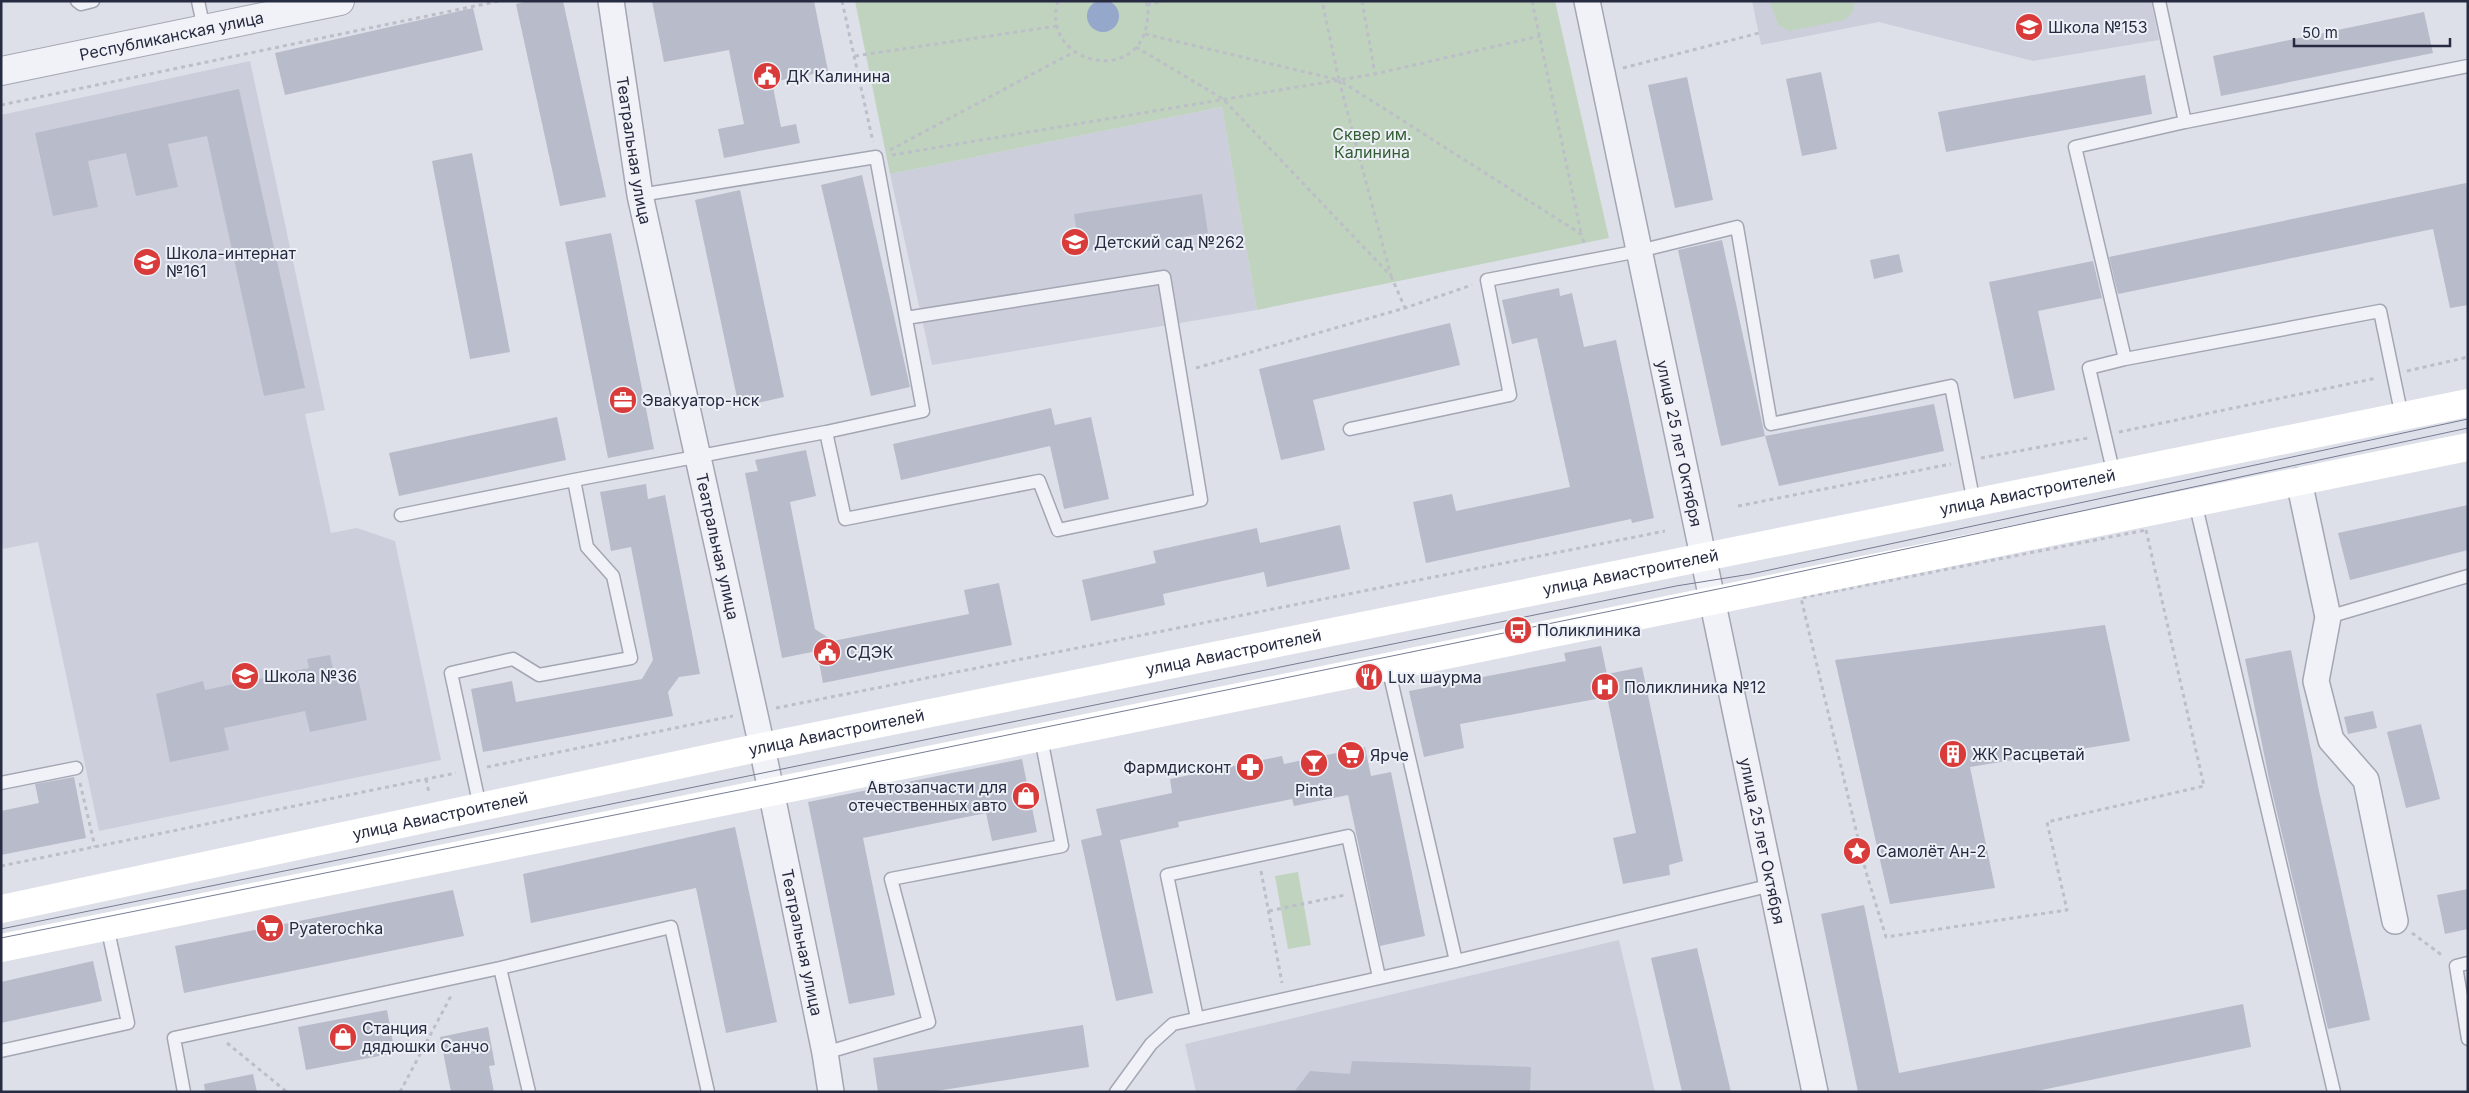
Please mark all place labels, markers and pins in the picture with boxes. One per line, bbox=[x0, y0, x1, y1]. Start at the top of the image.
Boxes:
school or university icon: Школа №153 bbox=[2014, 12, 2044, 42]
place label: Школа №153 bbox=[2048, 17, 2148, 37]
public building icon: ДК Калинина bbox=[752, 61, 782, 91]
place label: ДК Калинина bbox=[786, 66, 890, 86]
school or university icon: Детский сад №262 bbox=[1060, 227, 1090, 257]
place label: Детский сад №262 bbox=[1094, 232, 1245, 252]
place label: Школа-интернат №161 bbox=[166, 243, 296, 281]
school or university icon: Школа-интернат №161 bbox=[132, 247, 162, 277]
office icon: Эвакуатор-нск bbox=[608, 385, 638, 415]
place label: Эвакуатор-нск bbox=[642, 390, 760, 410]
bus stop icon: Поликлиника bbox=[1503, 615, 1533, 645]
place label: Поликлиника bbox=[1537, 620, 1641, 640]
public building icon: СДЭК bbox=[812, 637, 842, 667]
place label: СДЭК bbox=[846, 642, 893, 662]
school or university icon: Школа №36 bbox=[230, 661, 260, 691]
restaurant icon: Lux шаурма bbox=[1354, 662, 1384, 692]
place label: Школа №36 bbox=[264, 666, 357, 686]
place label: Lux шаурма bbox=[1388, 667, 1482, 687]
hospital icon: Поликлиника №12 bbox=[1590, 672, 1620, 702]
place label: Поликлиника №12 bbox=[1624, 677, 1766, 697]
building icon: ЖК Расцветай bbox=[1938, 739, 1968, 769]
supermarket icon: Ярче bbox=[1336, 740, 1366, 770]
place label: ЖК Расцветай bbox=[1972, 744, 2085, 764]
place label: Ярче bbox=[1370, 745, 1409, 765]
bar icon: Pinta bbox=[1299, 748, 1329, 778]
pharmacy icon: Фармдисконт bbox=[1235, 752, 1265, 782]
place label: Фармдисконт bbox=[1123, 757, 1232, 777]
place label: Автозапчасти для отечественных авто bbox=[848, 777, 1007, 815]
place label: Pinta bbox=[1295, 780, 1333, 800]
shop icon: Автозапчасти для отечественных авто bbox=[1011, 781, 1041, 811]
place icon: Самолёт Ан-2 bbox=[1842, 836, 1872, 866]
place label: Самолёт Ан-2 bbox=[1876, 841, 1986, 861]
supermarket icon: Pyaterochka bbox=[255, 913, 285, 943]
place label: Pyaterochka bbox=[289, 918, 383, 938]
place label: Станция дядюшки Санчо bbox=[362, 1018, 489, 1056]
shop icon: Станция дядюшки Санчо bbox=[328, 1022, 358, 1052]

